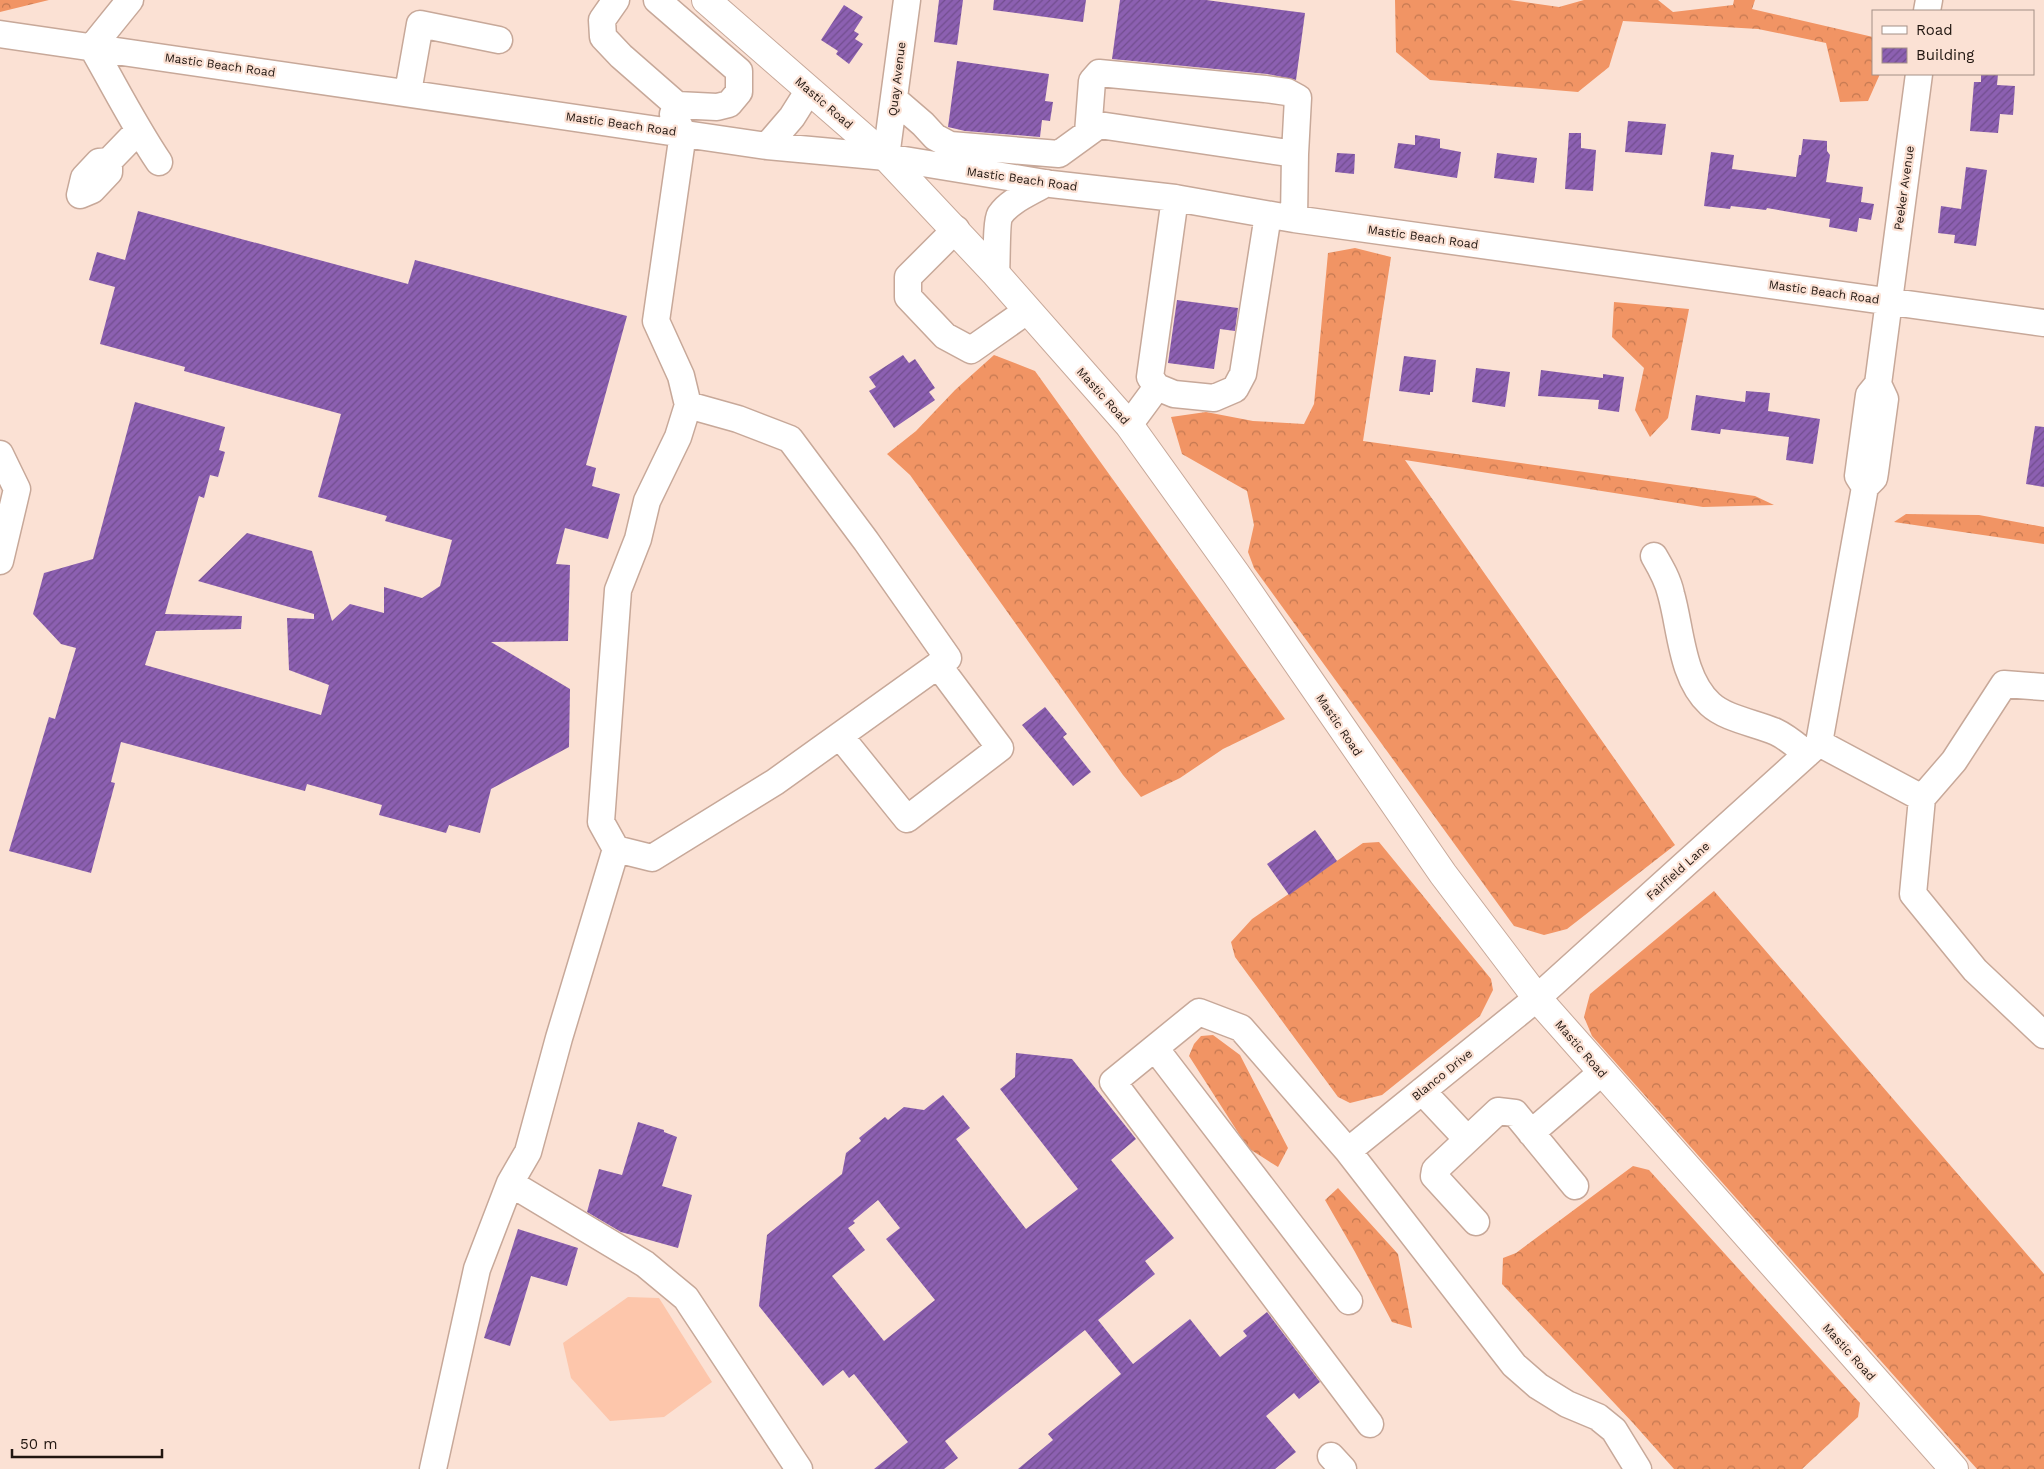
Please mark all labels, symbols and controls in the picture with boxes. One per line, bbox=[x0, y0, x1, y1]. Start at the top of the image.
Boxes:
legend bbox=[1872, 10, 2034, 75]
text: Road bbox=[1916, 21, 1953, 39]
street label: Quay Avenue bbox=[885, 41, 909, 117]
text: Building bbox=[1916, 46, 1974, 64]
street label: Mastic Beach Road bbox=[164, 50, 276, 80]
street label: Mastic Road bbox=[792, 74, 856, 132]
street label: Mastic Beach Road bbox=[565, 109, 677, 139]
street label: Peeker Avenue bbox=[1891, 145, 1917, 231]
street label: Mastic Beach Road bbox=[966, 164, 1078, 194]
street label: Mastic Beach Road bbox=[1367, 222, 1479, 252]
street label: Mastic Beach Road bbox=[1768, 277, 1880, 307]
street label: Mastic Road bbox=[1074, 365, 1132, 427]
street label: Mastic Road bbox=[1313, 691, 1365, 759]
street label: Fairfield Lane bbox=[1644, 839, 1712, 903]
street label: Mastic Road bbox=[1552, 1017, 1610, 1081]
street label: Blanco Drive bbox=[1409, 1046, 1475, 1104]
street label: Mastic Road bbox=[1820, 1321, 1878, 1383]
scale bar bbox=[12, 1426, 162, 1458]
text: 50 m bbox=[20, 1435, 57, 1453]

